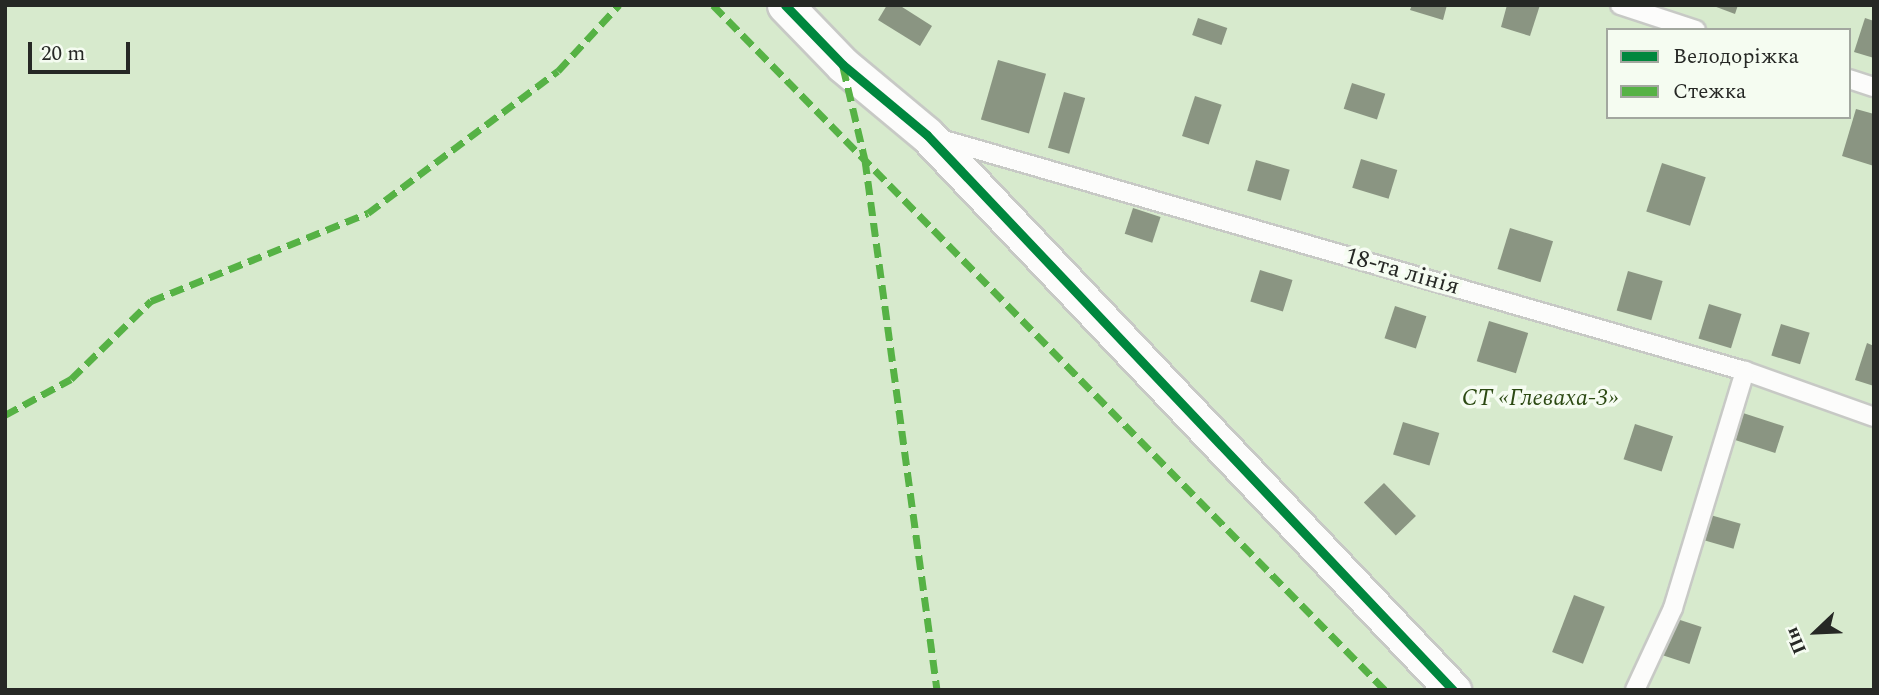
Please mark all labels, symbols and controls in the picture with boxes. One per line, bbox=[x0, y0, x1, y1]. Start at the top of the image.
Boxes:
scale bar bbox=[32, 28, 133, 72]
legend bbox=[1606, 28, 1851, 119]
text: 20 m bbox=[41, 38, 85, 70]
text: Велодоріжка bbox=[1673, 41, 1799, 73]
text: Стежка bbox=[1673, 76, 1746, 108]
street label: 18-та лінія bbox=[1342, 242, 1462, 302]
park label: СТ «Глеваха-3» bbox=[1462, 385, 1618, 413]
north arrow bbox=[1781, 597, 1851, 667]
text: Пн bbox=[1778, 622, 1815, 659]

